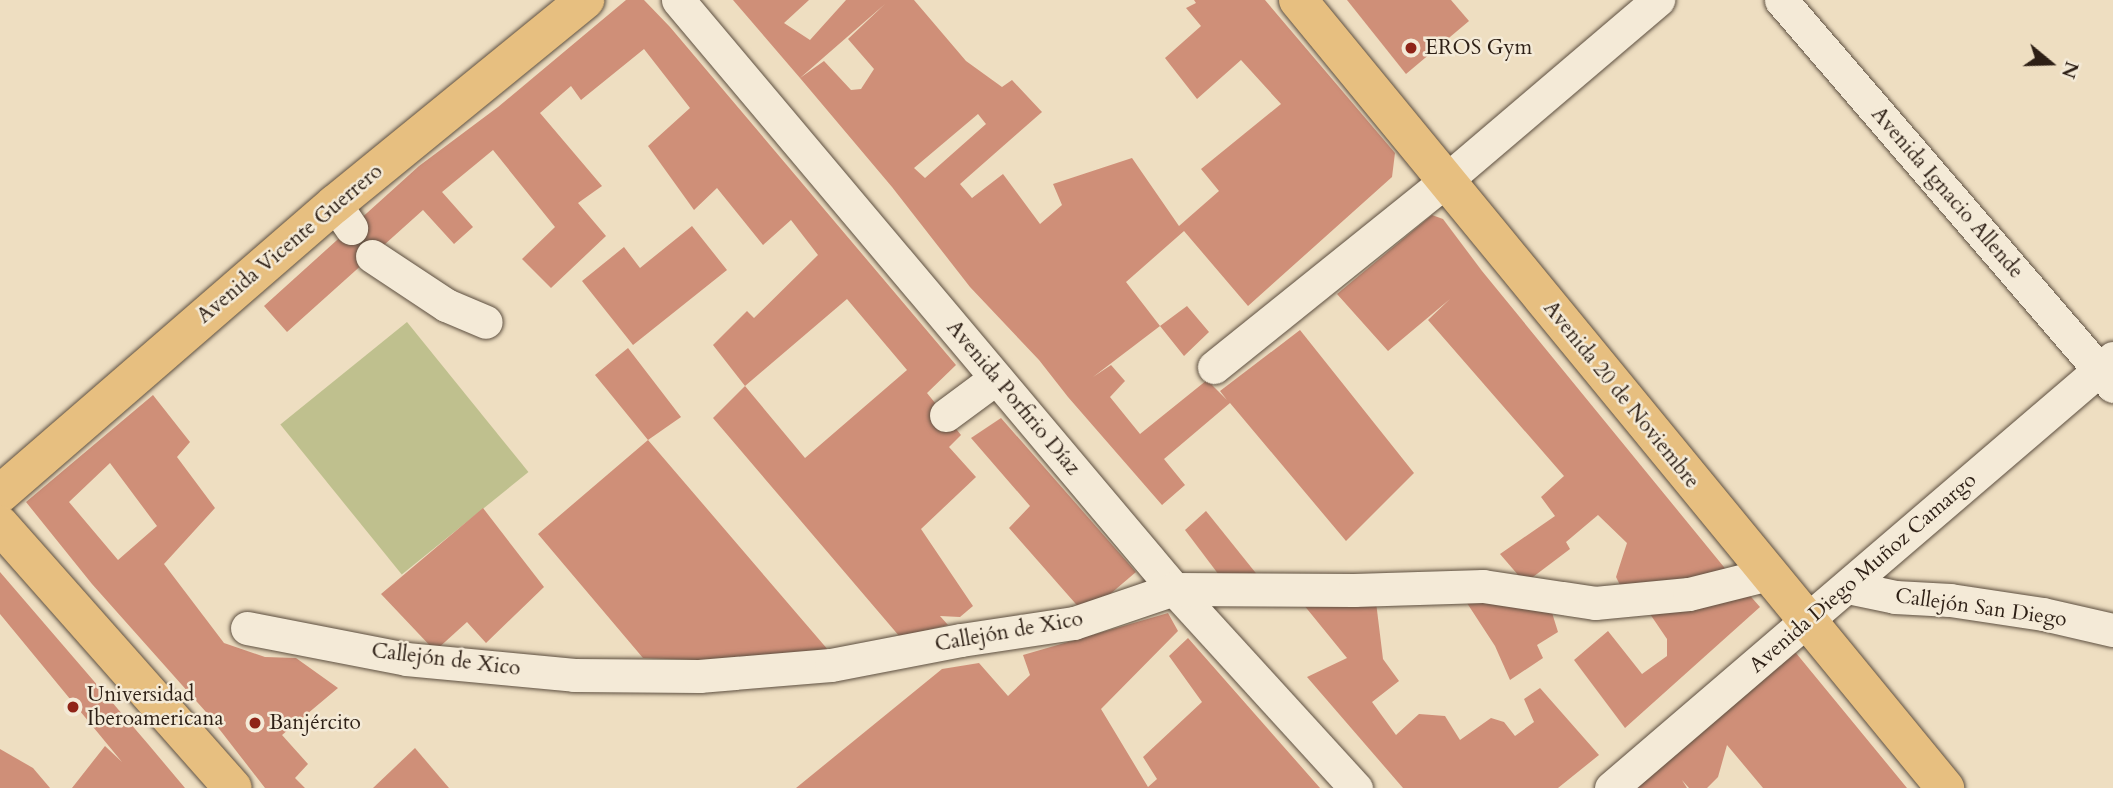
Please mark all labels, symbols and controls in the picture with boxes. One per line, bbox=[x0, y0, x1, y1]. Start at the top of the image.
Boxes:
north arrow bbox=[2015, 28, 2085, 98]
place label: EROS Gym bbox=[1425, 35, 1532, 61]
marker: EROS Gym bbox=[1403, 40, 1419, 56]
text: N bbox=[2055, 58, 2085, 82]
street label: Avenida Ignacio Allende bbox=[1866, 102, 2028, 284]
street label: Avenida Vicente Guerrero bbox=[192, 159, 388, 329]
street label: Avenida 20 de Noviembre bbox=[1538, 296, 1704, 494]
street label: Avenida Porfirio Díaz bbox=[941, 316, 1085, 480]
street label: Avenida Diego Muñoz Camargo bbox=[1744, 468, 1982, 678]
street label: Callejón San Diego bbox=[1894, 583, 2068, 633]
street label: Callejón de Xico bbox=[933, 607, 1085, 657]
street label: Callejón de Xico bbox=[370, 638, 522, 682]
place label: Universidad Iberoamericana bbox=[87, 682, 224, 732]
marker: Universidad Iberoamericana bbox=[65, 699, 81, 715]
place label: Banjército bbox=[269, 710, 361, 736]
marker: Banjército bbox=[247, 715, 263, 731]

